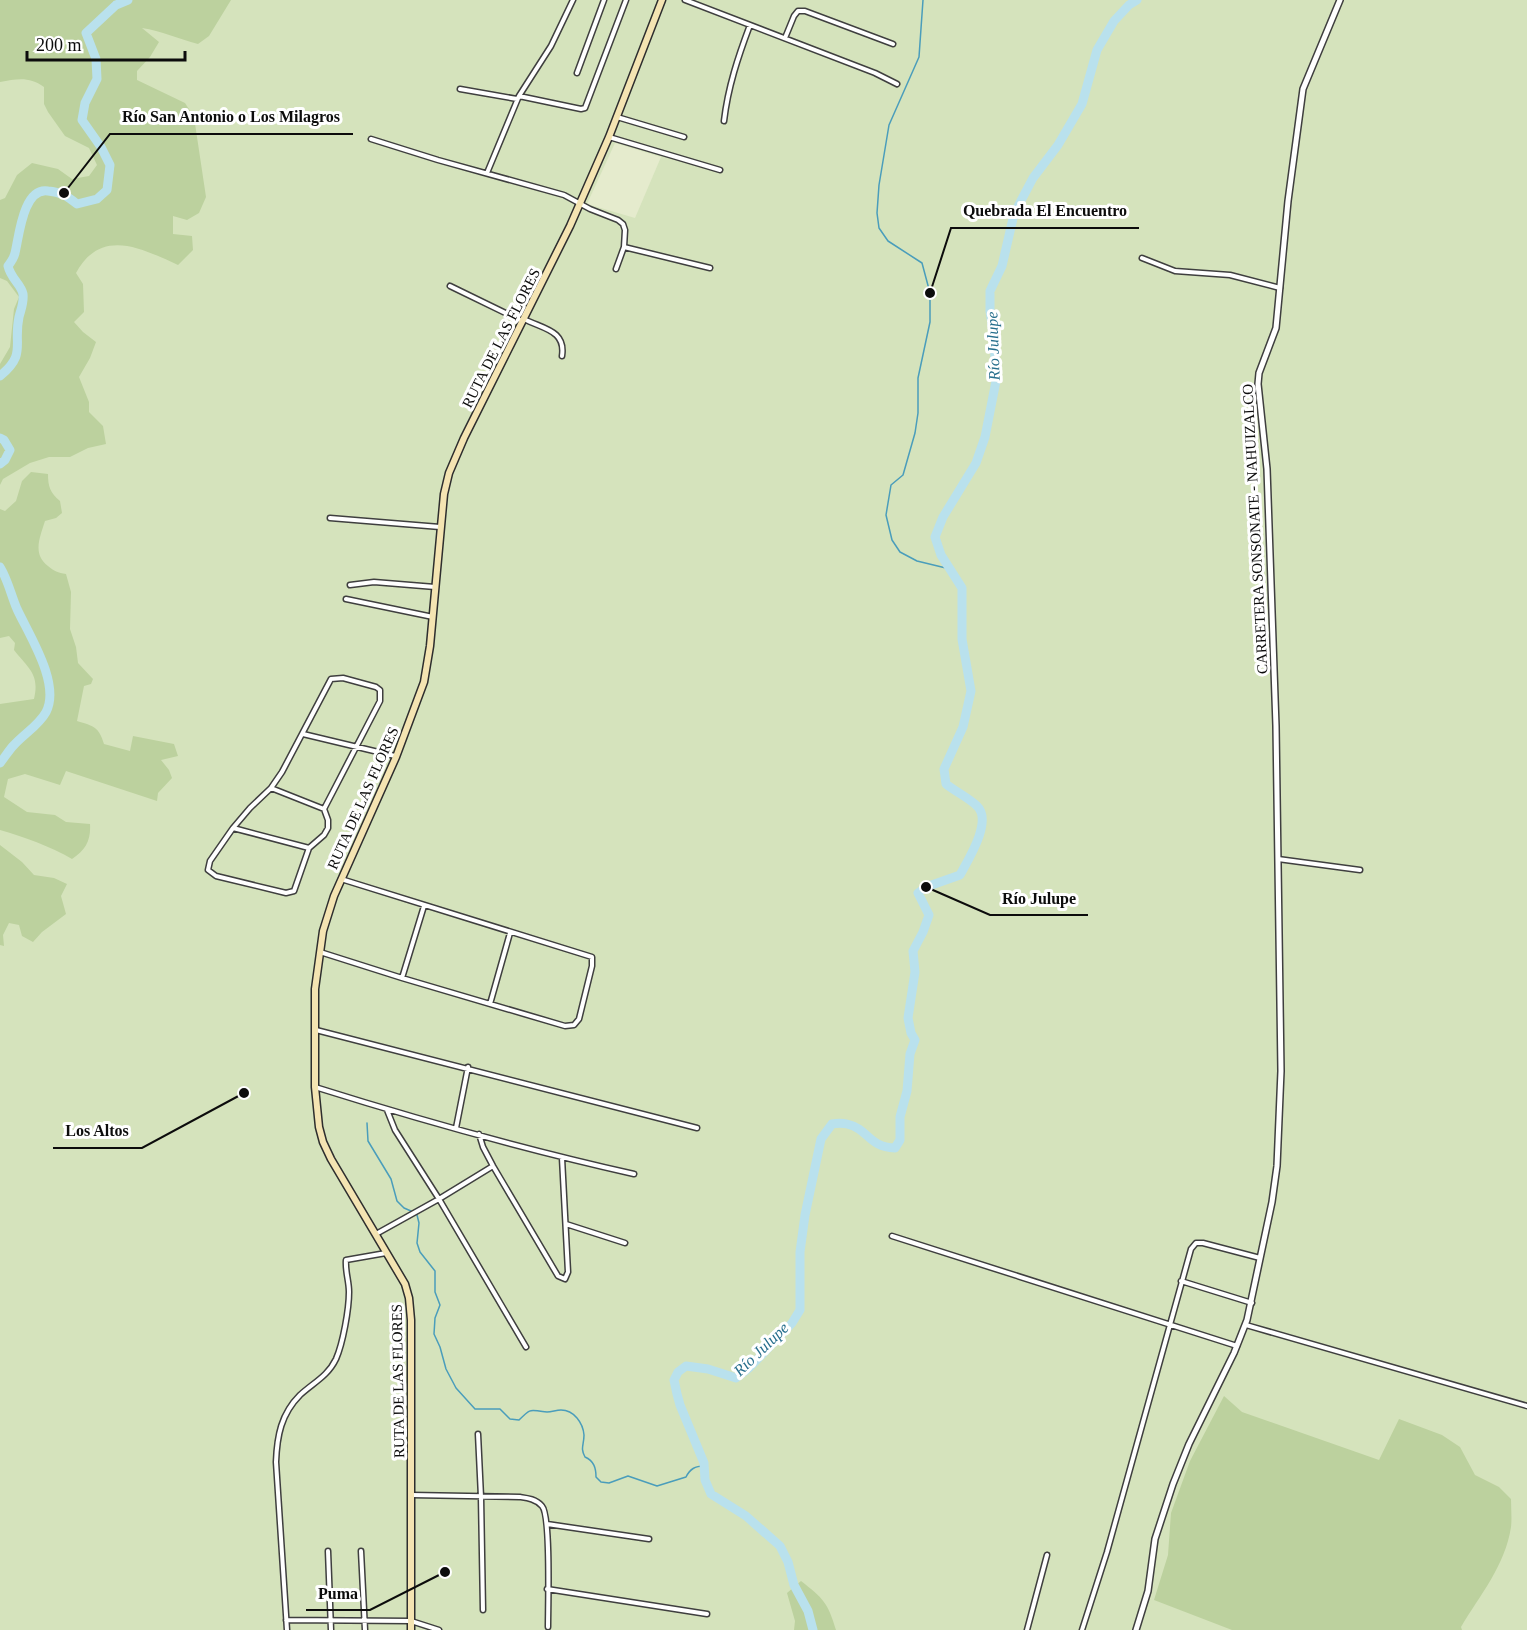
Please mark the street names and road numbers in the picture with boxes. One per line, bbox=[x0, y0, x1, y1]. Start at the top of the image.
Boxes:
street label: RUTA DE LAS FLORES bbox=[459, 266, 543, 410]
street label: CARRETERA SONSONATE - NAHUIZALCO bbox=[1239, 383, 1271, 674]
street label: RUTA DE LAS FLORES bbox=[324, 724, 402, 872]
street label: RUTA DE LAS FLORES bbox=[389, 1304, 407, 1458]

